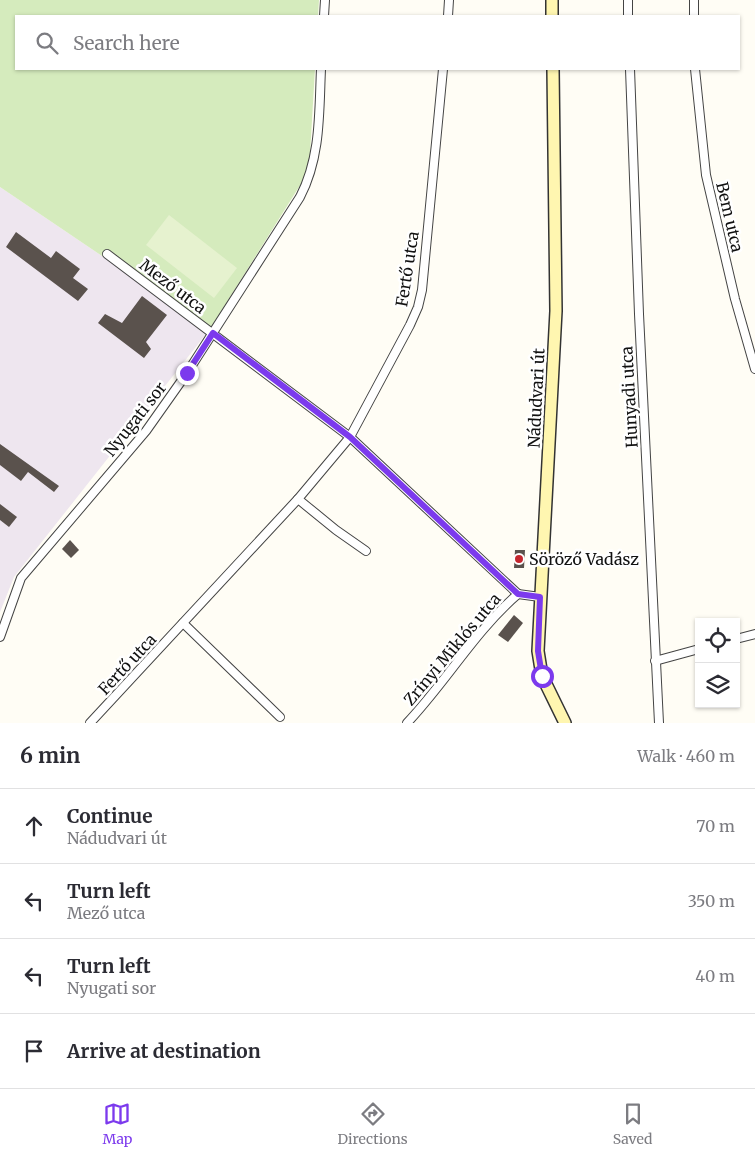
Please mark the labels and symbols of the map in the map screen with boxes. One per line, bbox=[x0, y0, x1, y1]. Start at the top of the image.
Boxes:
street label: Bem utca bbox=[712, 180, 748, 255]
street label: Fertő utca bbox=[391, 229, 423, 308]
street label: Mező utca bbox=[136, 254, 211, 318]
street label: Hunyadi utca bbox=[616, 345, 642, 448]
street label: Nádudvari út bbox=[523, 347, 549, 448]
route end bbox=[176, 362, 199, 385]
street label: Nyugati sor bbox=[100, 378, 170, 460]
place label: Söröző Vadász bbox=[529, 549, 639, 569]
marker: Söröző Vadász bbox=[513, 553, 525, 565]
street label: Zrínyi Miklós utca bbox=[399, 588, 505, 709]
street label: Fertő utca bbox=[94, 629, 161, 699]
route start bbox=[531, 665, 554, 688]

